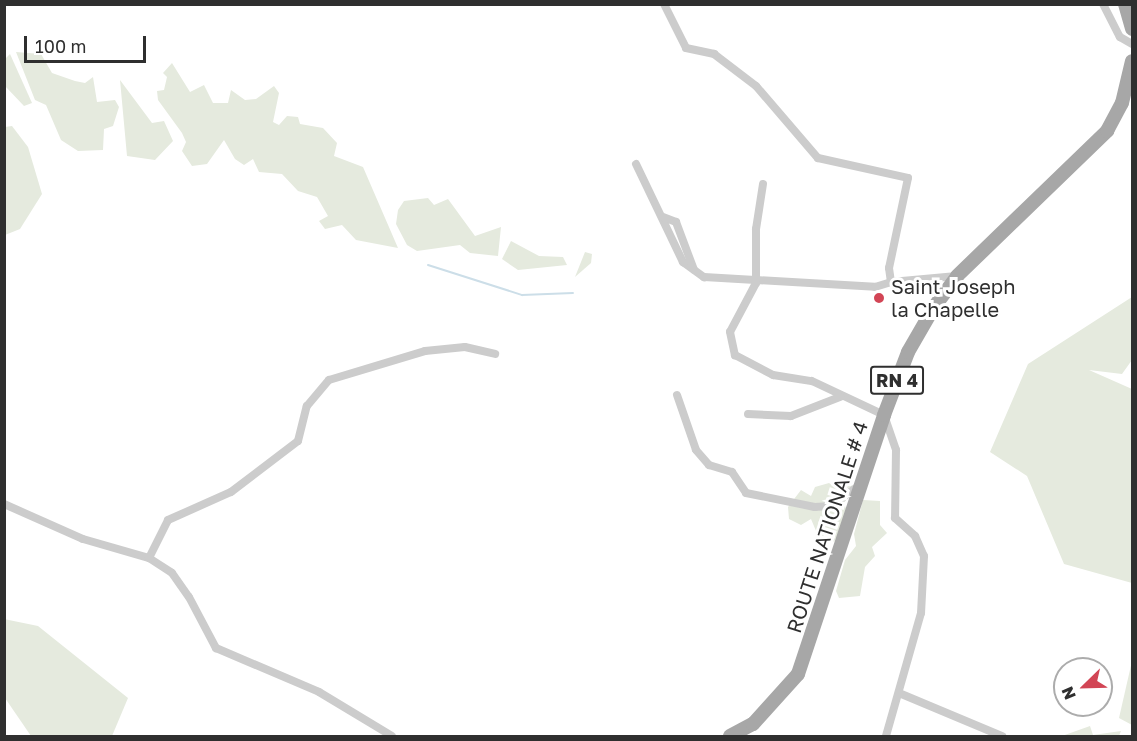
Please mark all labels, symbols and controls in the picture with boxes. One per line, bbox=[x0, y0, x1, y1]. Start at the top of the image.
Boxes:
scale bar bbox=[27, 24, 148, 62]
text: 100 m bbox=[35, 35, 86, 57]
place label: Saint Joseph la Chapelle bbox=[891, 274, 1015, 321]
marker: Saint Joseph la Chapelle bbox=[872, 291, 886, 305]
road number: RN 4 bbox=[870, 365, 924, 395]
street label: ROUTE NATIONALE # 4 bbox=[781, 418, 873, 636]
north arrow bbox=[1053, 657, 1113, 717]
text: N bbox=[1057, 684, 1080, 703]

